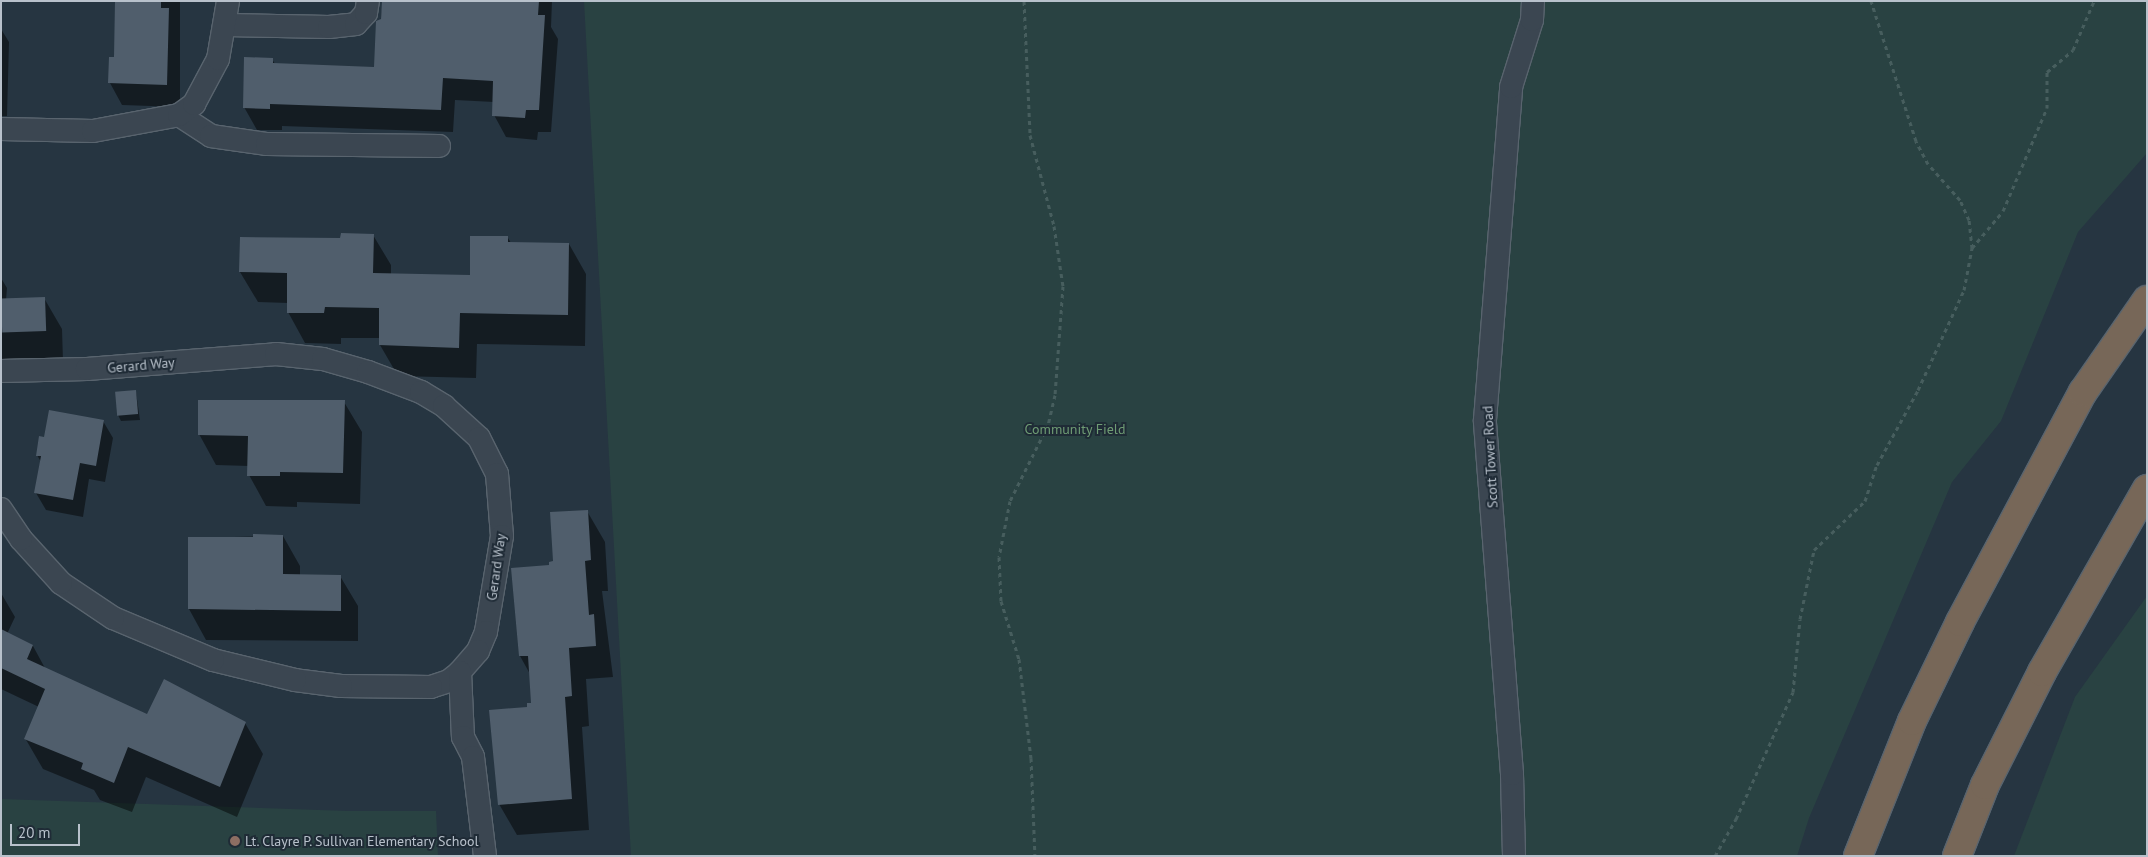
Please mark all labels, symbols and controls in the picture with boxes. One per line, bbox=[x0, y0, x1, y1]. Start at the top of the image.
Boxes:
street label: Gerard Way bbox=[106, 354, 176, 376]
street label: Scott Tower Road bbox=[1479, 405, 1501, 509]
park label: Community Field bbox=[1024, 421, 1126, 437]
street label: Gerard Way bbox=[483, 532, 509, 602]
scale bar bbox=[12, 814, 82, 846]
text: 20 m bbox=[18, 823, 51, 842]
place label: Lt. Clayre P. Sullivan Elementary School bbox=[245, 833, 481, 849]
marker: Lt. Clayre P. Sullivan Elementary School bbox=[229, 835, 241, 847]

